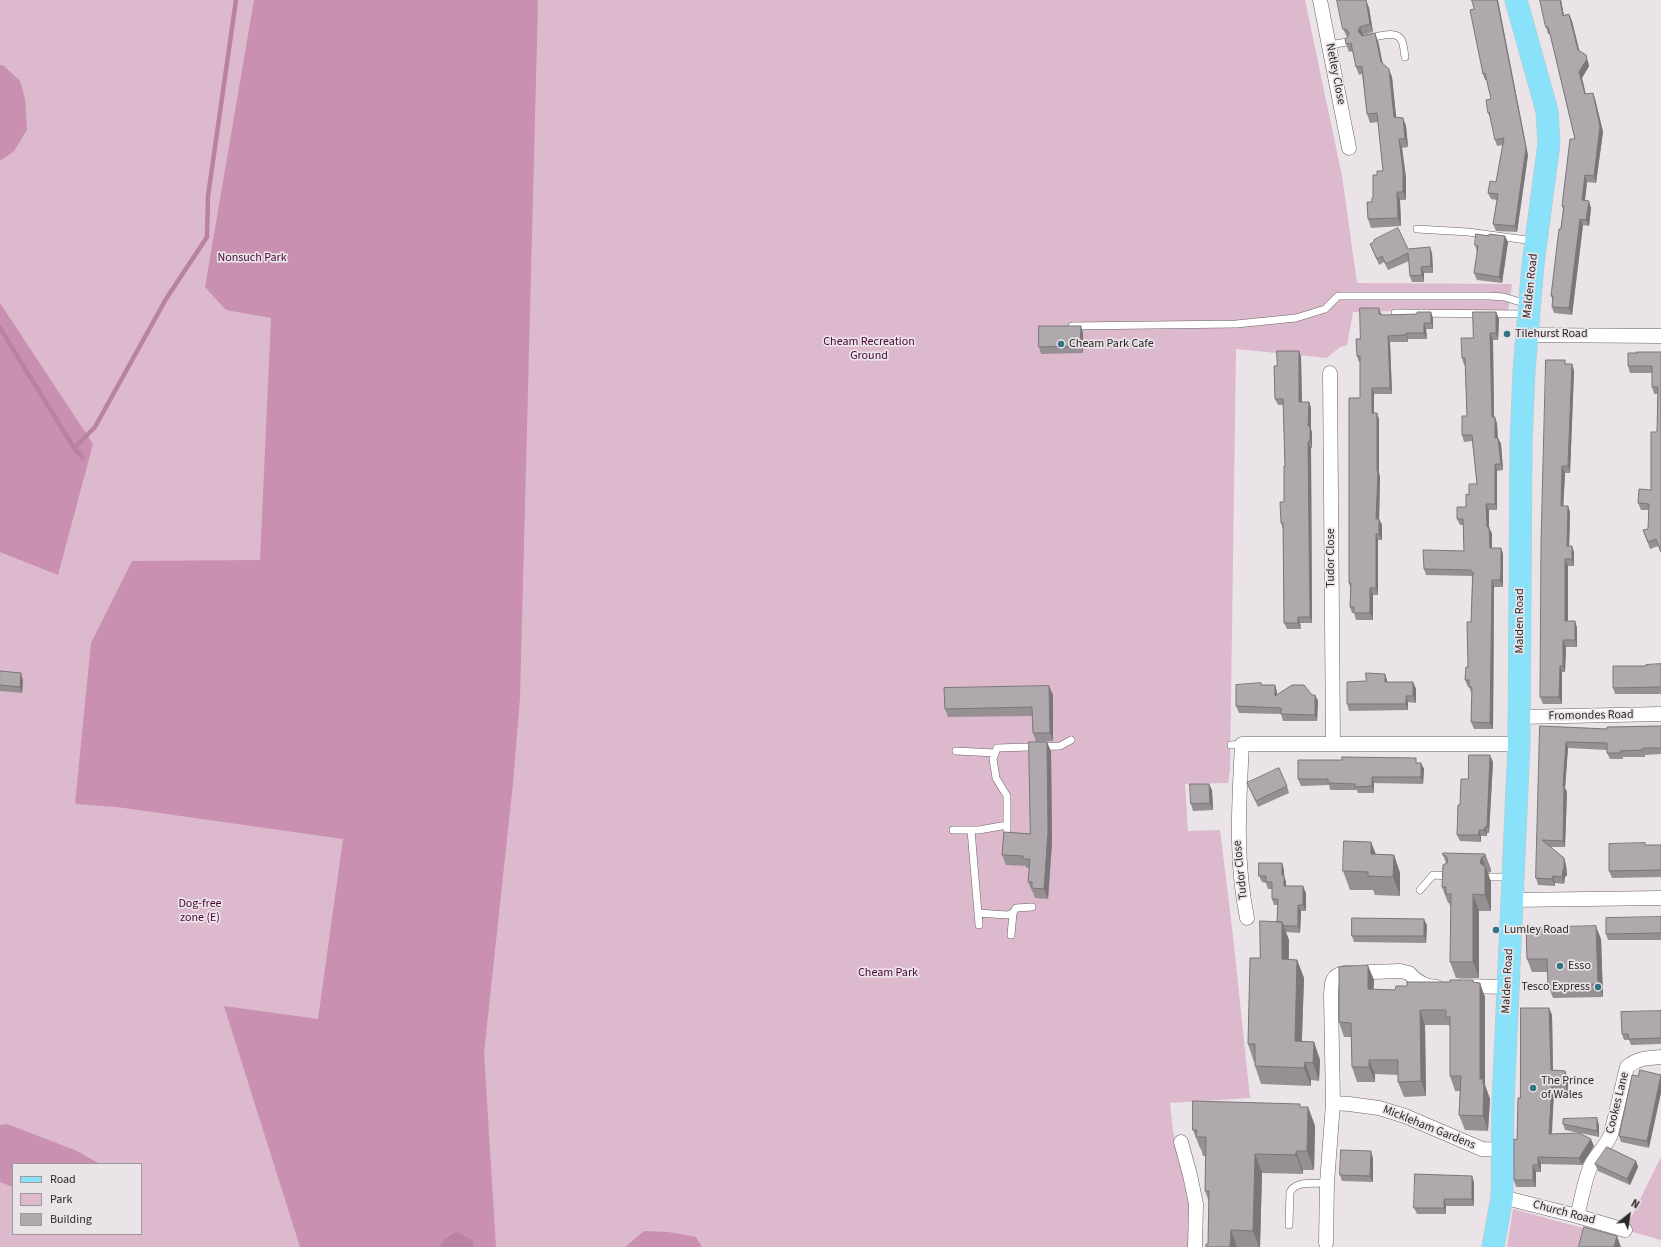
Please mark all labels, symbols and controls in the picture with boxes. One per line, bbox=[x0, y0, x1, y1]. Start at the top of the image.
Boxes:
street label: Netley Close bbox=[1322, 42, 1348, 106]
park label: Nonsuch Park bbox=[217, 251, 287, 265]
street label: Malden Road bbox=[1520, 253, 1542, 319]
place label: Tilehurst Road bbox=[1515, 327, 1588, 341]
marker: Tilehurst Road bbox=[1502, 329, 1512, 339]
park label: Cheam Recreation Ground bbox=[823, 335, 915, 363]
place label: Cheam Park Cafe bbox=[1069, 337, 1154, 351]
marker: Cheam Park Cafe bbox=[1056, 339, 1066, 349]
street label: Tudor Close bbox=[1324, 528, 1338, 588]
street label: Malden Road bbox=[1513, 588, 1527, 654]
street label: Fromondes Road bbox=[1548, 708, 1634, 724]
street label: Tudor Close bbox=[1231, 840, 1251, 900]
park label: Dog-free zone (E) bbox=[178, 897, 222, 925]
place label: Lumley Road bbox=[1504, 923, 1569, 937]
marker: Lumley Road bbox=[1491, 925, 1501, 935]
street label: Malden Road bbox=[1499, 948, 1517, 1014]
place label: Esso bbox=[1568, 959, 1591, 973]
marker: Esso bbox=[1555, 961, 1565, 971]
park label: Cheam Park bbox=[858, 966, 918, 980]
place label: Tesco Express bbox=[1521, 980, 1590, 994]
marker: Tesco Express bbox=[1593, 982, 1603, 992]
street label: Cookes Lane bbox=[1603, 1071, 1633, 1135]
place label: The Prince of Wales bbox=[1541, 1074, 1594, 1102]
marker: The Prince of Wales bbox=[1528, 1083, 1538, 1093]
street label: Mickleham Gardens bbox=[1381, 1103, 1477, 1153]
legend bbox=[12, 1163, 142, 1235]
text: Road bbox=[50, 1171, 76, 1188]
text: Park bbox=[50, 1191, 72, 1208]
north arrow bbox=[1609, 1195, 1649, 1235]
text: N bbox=[1628, 1196, 1642, 1212]
street label: Church Road bbox=[1531, 1198, 1597, 1228]
text: Building bbox=[50, 1211, 92, 1228]

